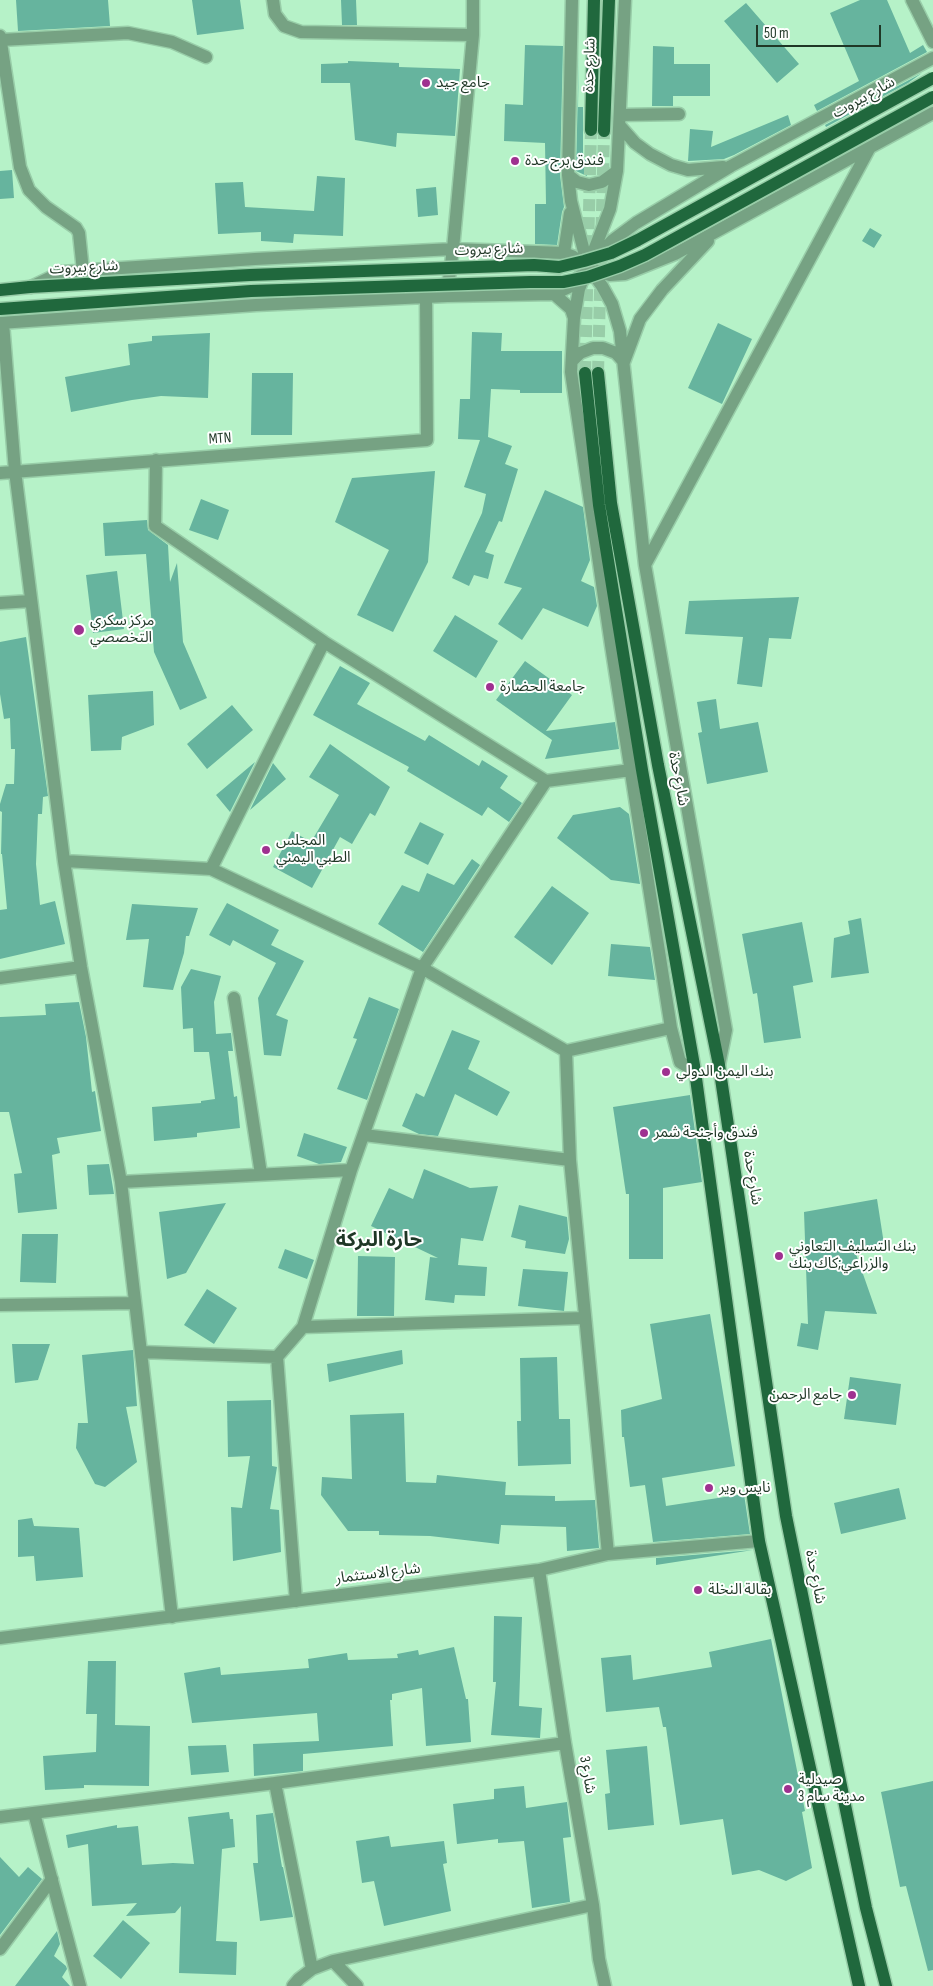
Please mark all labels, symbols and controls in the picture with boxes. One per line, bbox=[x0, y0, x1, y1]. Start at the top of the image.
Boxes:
scale bar bbox=[758, 15, 883, 47]
text: 50 m bbox=[764, 24, 789, 43]
street label: شارع حدة bbox=[580, 37, 600, 93]
street label: شارع بيروت bbox=[830, 73, 898, 123]
place label: جامع جيد bbox=[436, 74, 490, 92]
marker: جامع جيد bbox=[420, 77, 432, 89]
place label: فندق برج حدة bbox=[525, 152, 604, 170]
marker: فندق برج حدة bbox=[509, 155, 521, 167]
street label: شارع بيروت bbox=[454, 240, 524, 260]
street label: شارع بيروت bbox=[49, 257, 119, 279]
street label: MTN bbox=[208, 429, 232, 449]
place label: مركز سكري التخصصي bbox=[90, 612, 154, 647]
marker: مركز سكري التخصصي bbox=[72, 623, 86, 637]
place label: جامعة الحضارة bbox=[500, 678, 585, 696]
marker: جامعة الحضارة bbox=[484, 681, 496, 693]
street label: شارع حدة bbox=[664, 751, 692, 807]
place label: المجلس الطبي اليمني bbox=[276, 832, 351, 867]
marker: المجلس الطبي اليمني bbox=[260, 844, 272, 856]
place label: بنك اليمن الدولي bbox=[676, 1063, 774, 1081]
marker: بنك اليمن الدولي bbox=[660, 1066, 672, 1078]
place label: فندق وأجنحة شمر bbox=[654, 1124, 758, 1142]
marker: فندق وأجنحة شمر bbox=[638, 1127, 650, 1139]
street label: شارع حدة bbox=[739, 1150, 765, 1206]
district label: حارة البركة bbox=[336, 1229, 422, 1253]
place label: بنك التسليف التعاوني والزراعي;كاك بنك bbox=[789, 1238, 916, 1273]
marker: بنك التسليف التعاوني والزراعي;كاك بنك bbox=[773, 1250, 785, 1262]
place label: جامع الرحمن bbox=[769, 1386, 842, 1404]
marker: جامع الرحمن bbox=[846, 1389, 858, 1401]
place label: نايس وير bbox=[719, 1479, 770, 1497]
marker: نايس وير bbox=[703, 1482, 715, 1494]
street label: شارع حدة bbox=[801, 1549, 829, 1605]
street label: شارع الاستثمار bbox=[335, 1560, 421, 1588]
place label: بقالة النخلة bbox=[708, 1581, 771, 1599]
marker: بقالة النخلة bbox=[692, 1584, 704, 1596]
street label: شارع 3 bbox=[575, 1755, 599, 1795]
place label: صيدلية مدينة سام 3 bbox=[798, 1771, 865, 1806]
marker: صيدلية مدينة سام 3 bbox=[782, 1783, 794, 1795]

